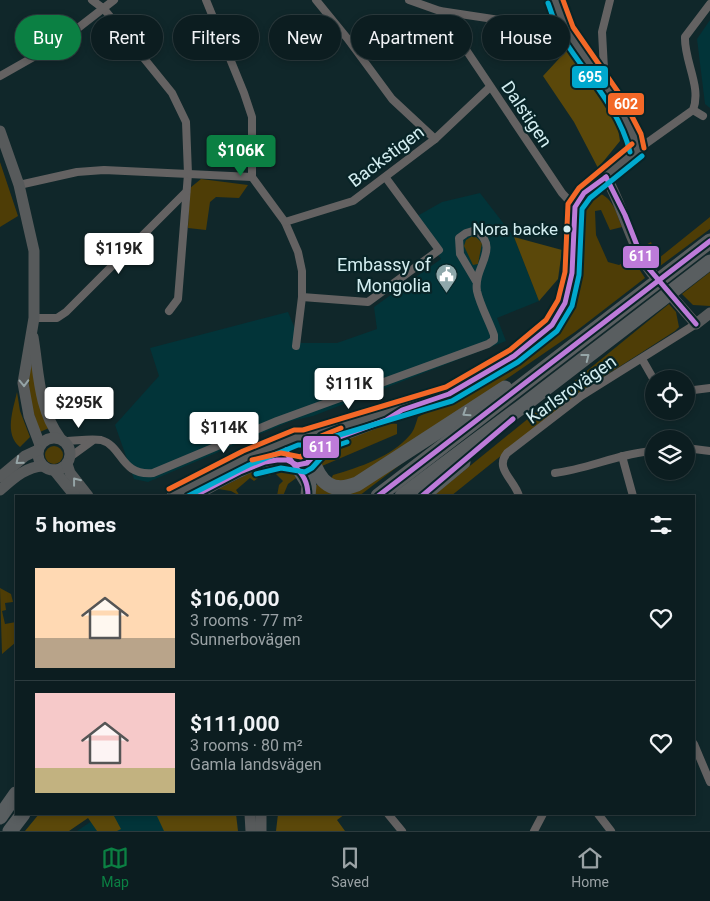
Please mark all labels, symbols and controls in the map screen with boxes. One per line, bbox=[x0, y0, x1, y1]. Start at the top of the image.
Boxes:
chip: Buy bbox=[15, 15, 81, 60]
chip: Rent bbox=[91, 15, 163, 60]
chip: Filters bbox=[173, 15, 259, 60]
chip: New bbox=[269, 15, 341, 60]
chip: Apartment bbox=[351, 15, 472, 60]
chip: House bbox=[482, 15, 570, 60]
line badge: 695 bbox=[571, 65, 609, 89]
text: 695 bbox=[578, 69, 602, 85]
street label: Dalstigen bbox=[497, 77, 557, 151]
line badge: 602 bbox=[607, 92, 645, 116]
text: 602 bbox=[614, 96, 638, 112]
street label: Backstigen bbox=[344, 121, 428, 191]
pin: $106K bbox=[206, 134, 276, 177]
text: $106K bbox=[218, 141, 264, 160]
place label: Nora backe bbox=[472, 219, 558, 239]
marker: Nora backe bbox=[562, 224, 572, 234]
pin: $119K bbox=[84, 232, 154, 275]
text: $119K bbox=[96, 239, 142, 258]
line badge: 611 bbox=[622, 245, 660, 269]
text: 611 bbox=[629, 248, 653, 264]
place label: Embassy of Mongolia bbox=[337, 254, 432, 296]
public building icon: Embassy of Mongolia bbox=[435, 262, 459, 293]
street label: Karlsrovägen bbox=[522, 350, 620, 428]
one-way arrow bbox=[581, 354, 590, 363]
pin: $111K bbox=[314, 368, 384, 410]
map controls bbox=[645, 370, 695, 480]
button: locate bbox=[645, 370, 695, 420]
text: $111K bbox=[326, 374, 372, 393]
one-way arrow bbox=[18, 379, 29, 387]
pin: $295K bbox=[44, 386, 114, 429]
text: $295K bbox=[56, 393, 102, 412]
one-way arrow bbox=[462, 407, 472, 416]
pin: $114K bbox=[189, 412, 259, 454]
text: $114K bbox=[201, 418, 247, 437]
button: layers bbox=[645, 430, 695, 480]
line badge: 611 bbox=[302, 435, 340, 459]
text: 611 bbox=[309, 439, 333, 455]
one-way arrow bbox=[16, 456, 25, 464]
one-way arrow bbox=[73, 477, 82, 487]
icon: filters bbox=[647, 511, 675, 539]
text: 5 homes bbox=[35, 513, 116, 537]
text: $106,000 bbox=[190, 587, 280, 611]
icon: home bbox=[75, 588, 135, 648]
icon: heart bbox=[647, 604, 675, 632]
text: 3 rooms · 77 m² bbox=[190, 611, 303, 630]
text: Sunnerbovägen bbox=[190, 630, 301, 649]
text: $111,000 bbox=[190, 712, 280, 736]
icon: home bbox=[75, 713, 135, 773]
icon: heart bbox=[647, 729, 675, 757]
text: 3 rooms · 80 m² bbox=[190, 736, 303, 755]
text: Gamla landsvägen bbox=[190, 755, 322, 774]
tab: Map bbox=[101, 844, 129, 890]
tab: Saved bbox=[331, 844, 369, 890]
tab: Home bbox=[571, 844, 609, 890]

